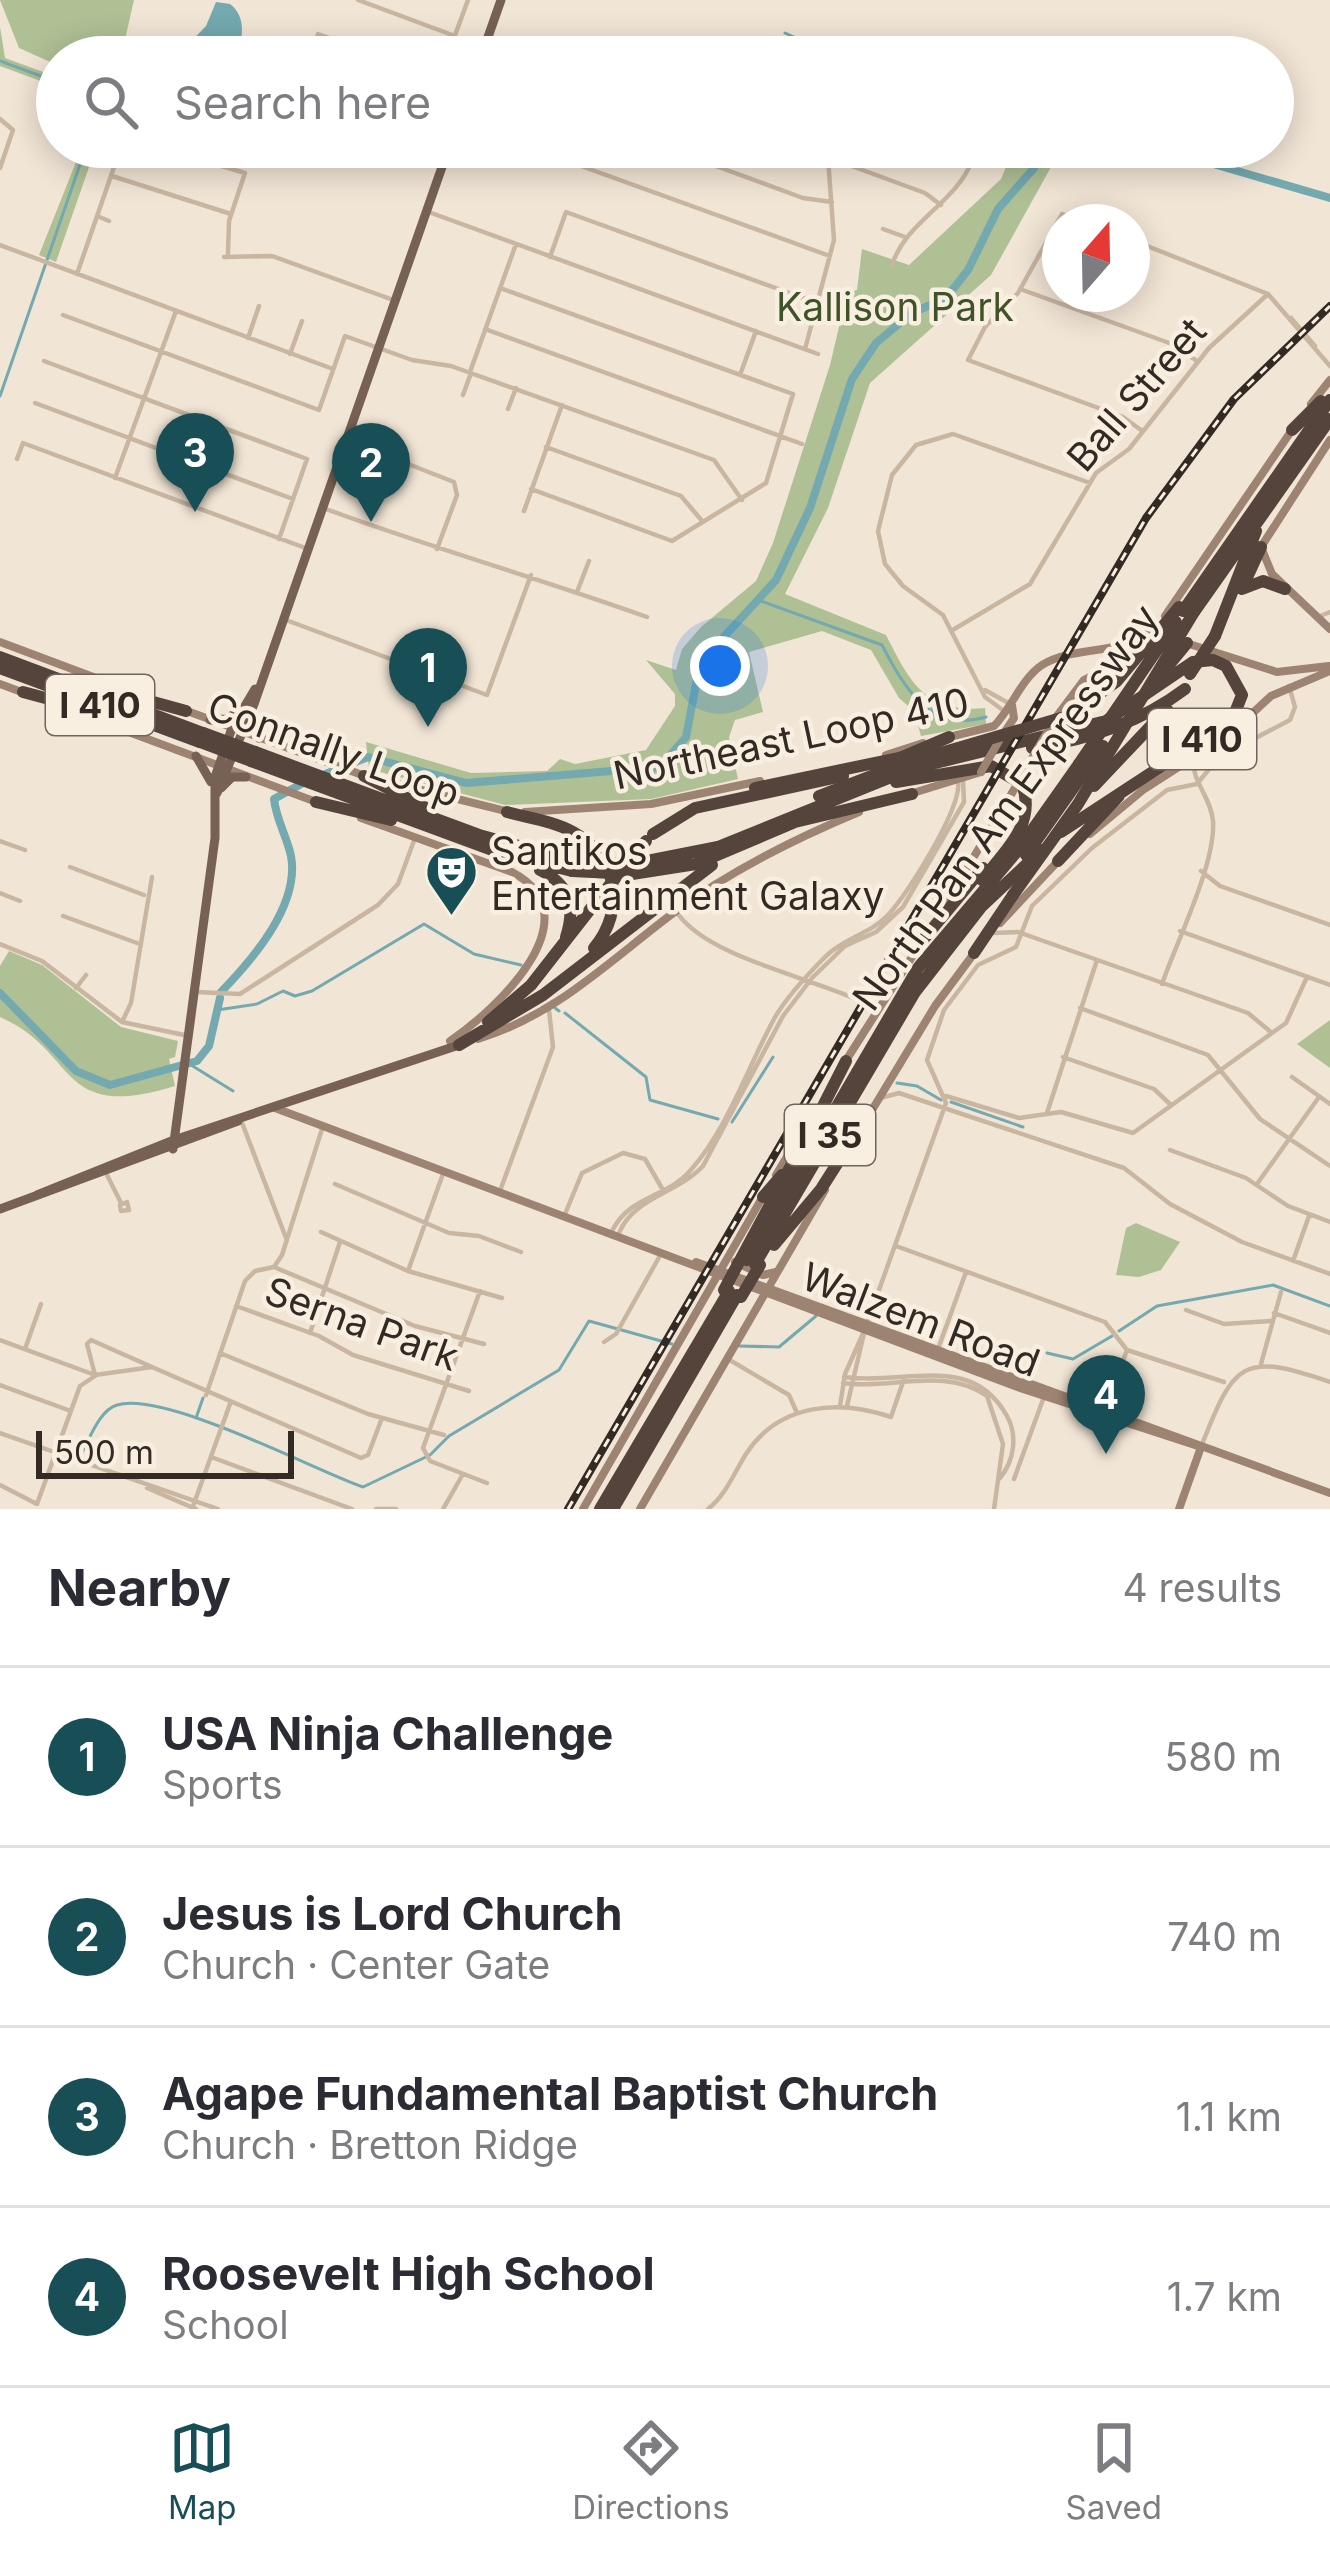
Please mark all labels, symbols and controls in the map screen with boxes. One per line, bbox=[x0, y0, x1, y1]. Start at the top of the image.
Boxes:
search box bbox=[36, 36, 1294, 168]
icon: search bbox=[78, 69, 144, 135]
text: Search here bbox=[174, 75, 431, 130]
north arrow bbox=[1042, 204, 1150, 312]
park label: Kallison Park bbox=[776, 283, 1014, 330]
street label: Ball Street bbox=[1057, 308, 1215, 480]
pin: 3 bbox=[156, 413, 234, 512]
pin: 2 bbox=[332, 423, 410, 522]
street label: North Pan Am Expressway bbox=[842, 595, 1168, 1019]
pin: 1 bbox=[389, 628, 467, 727]
your location bbox=[690, 636, 750, 696]
road number: I 410 bbox=[46, 675, 154, 735]
street label: Northeast Loop 410 bbox=[609, 677, 973, 799]
street label: Connally Loop bbox=[202, 682, 466, 816]
road number: I 410 bbox=[1148, 709, 1256, 769]
place label: Santikos Entertainment Galaxy bbox=[491, 827, 884, 919]
theatre icon: Santikos Entertainment Galaxy bbox=[424, 844, 480, 918]
road number: I 35 bbox=[785, 1105, 875, 1165]
street label: Walzem Road bbox=[796, 1252, 1046, 1386]
street label: Serna Park bbox=[259, 1266, 465, 1380]
pin: 4 bbox=[1067, 1355, 1145, 1454]
scale bar bbox=[36, 1425, 294, 1478]
text: 500 m bbox=[54, 1432, 154, 1472]
text: Nearby bbox=[48, 1557, 231, 1618]
text: 4 results bbox=[1122, 1564, 1282, 1611]
text: USA Ninja Challenge bbox=[162, 1706, 613, 1761]
text: 1 bbox=[79, 1733, 95, 1780]
text: 580 m bbox=[1164, 1733, 1282, 1780]
text: Sports bbox=[162, 1761, 283, 1808]
text: Jesus is Lord Church bbox=[162, 1886, 623, 1941]
text: 2 bbox=[75, 1913, 99, 1960]
text: 740 m bbox=[1167, 1913, 1282, 1960]
text: Church · Center Gate bbox=[162, 1941, 550, 1988]
text: Agape Fundamental Baptist Church bbox=[162, 2066, 938, 2121]
text: 3 bbox=[74, 2093, 100, 2140]
text: 1.1 km bbox=[1176, 2093, 1282, 2140]
text: Church · Bretton Ridge bbox=[162, 2121, 578, 2168]
text: Roosevelt High School bbox=[162, 2246, 655, 2301]
text: 4 bbox=[74, 2273, 100, 2320]
text: 1.7 km bbox=[1167, 2273, 1282, 2320]
text: School bbox=[162, 2301, 289, 2348]
tab: Map bbox=[168, 2415, 236, 2527]
tab: Directions bbox=[572, 2415, 730, 2527]
tab: Saved bbox=[1065, 2415, 1162, 2527]

